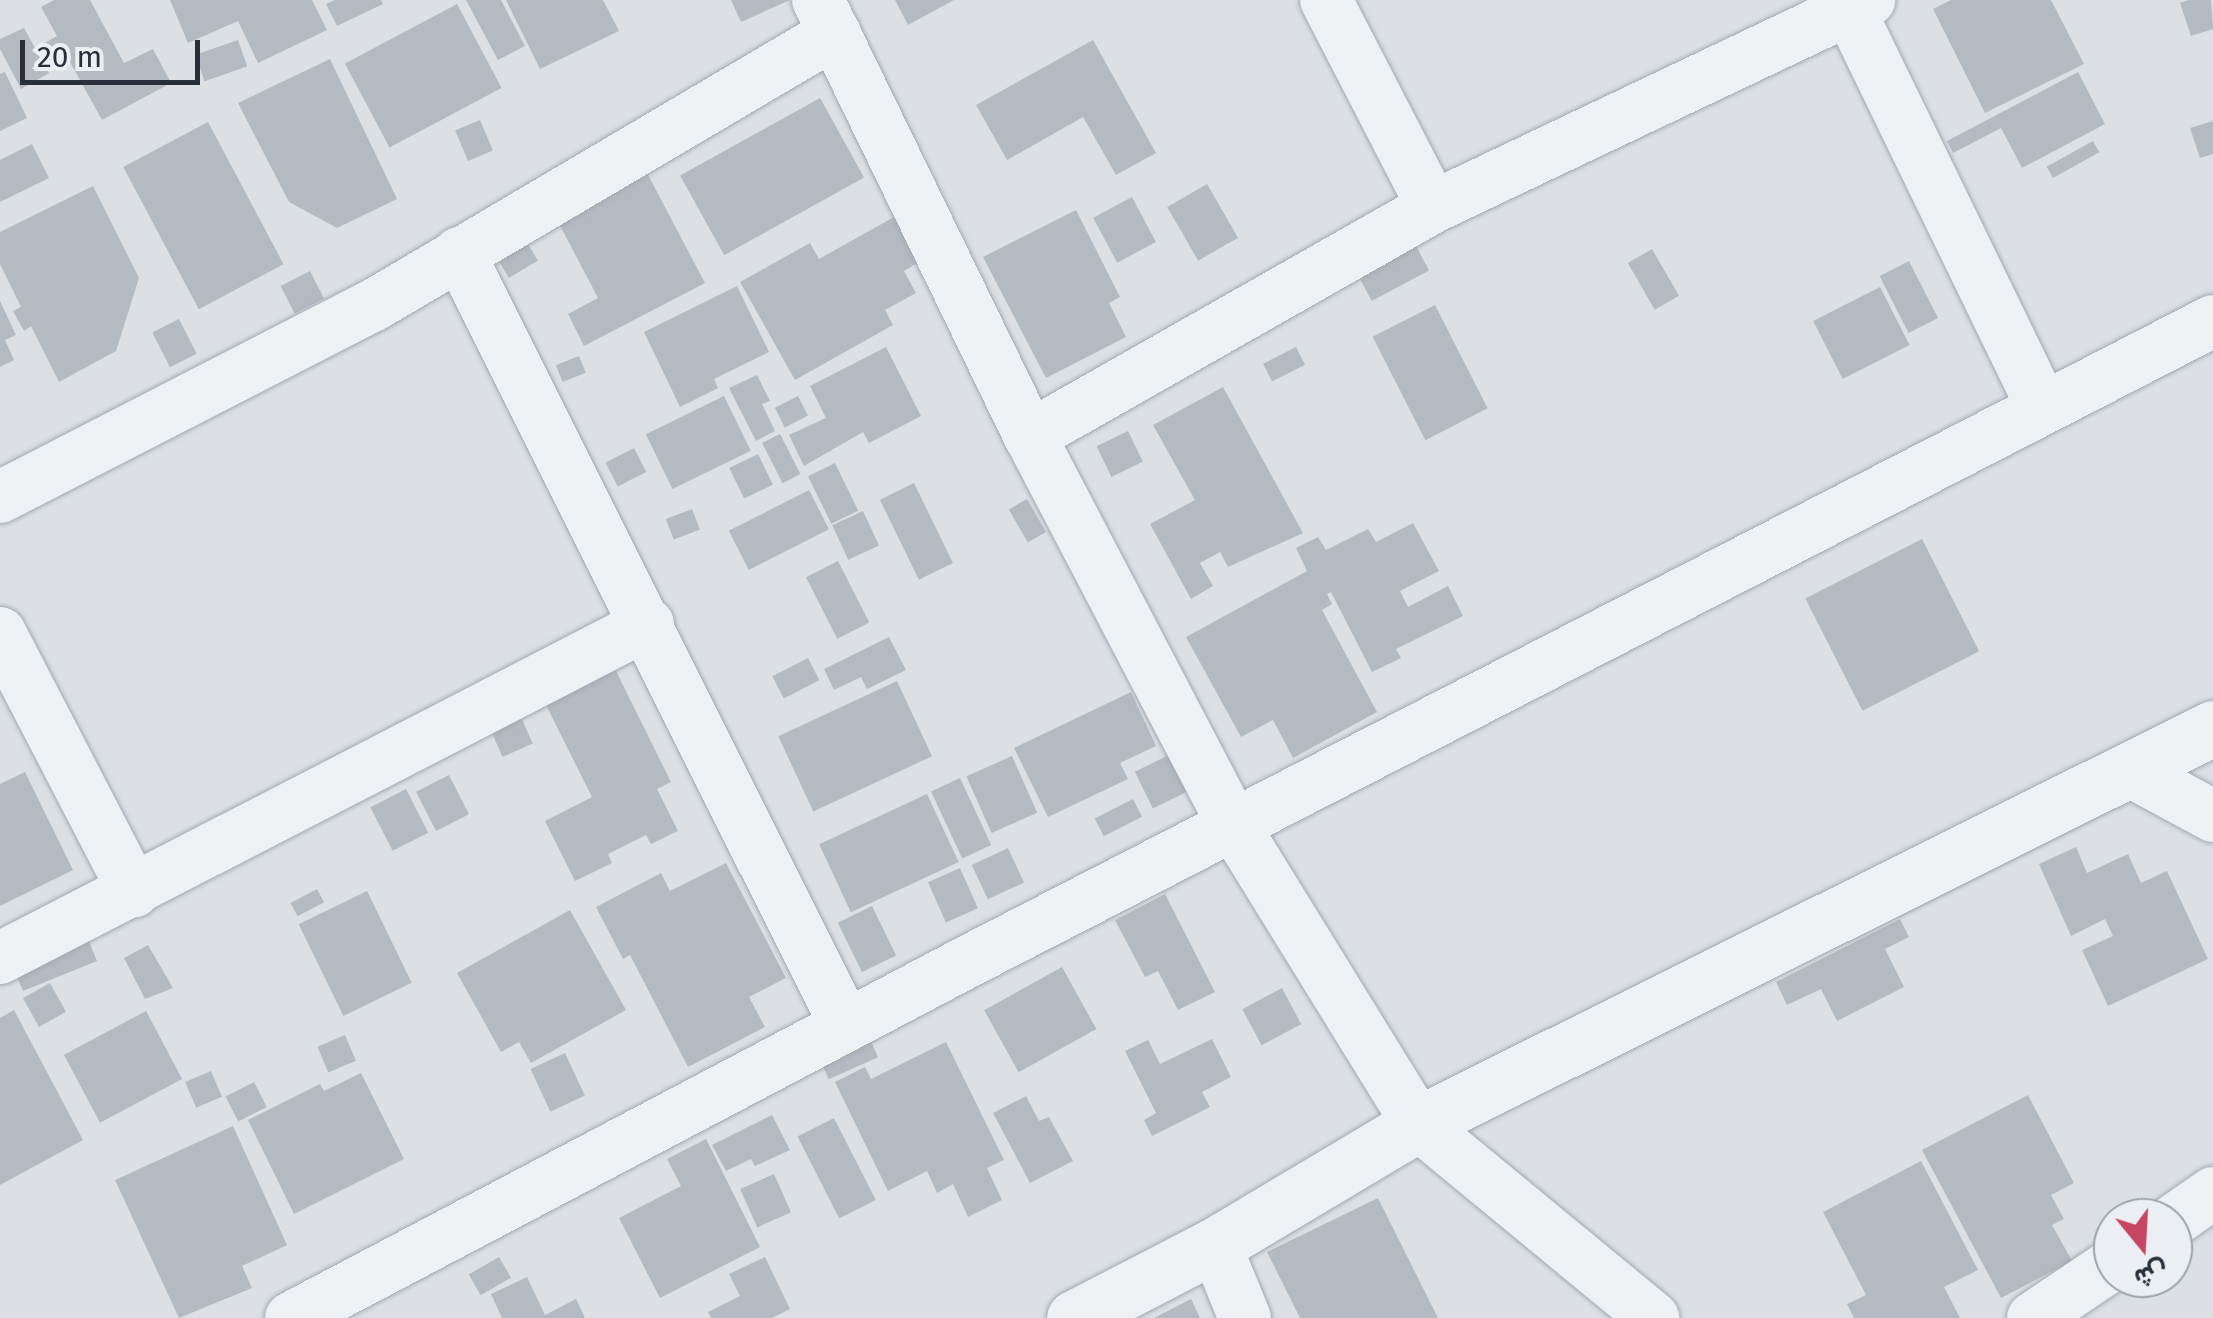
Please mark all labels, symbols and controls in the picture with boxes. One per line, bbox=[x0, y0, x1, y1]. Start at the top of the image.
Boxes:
scale bar bbox=[25, 20, 205, 82]
text: 20 m bbox=[37, 39, 102, 75]
north arrow bbox=[2093, 1198, 2193, 1298]
text: ش bbox=[2131, 1254, 2173, 1296]

